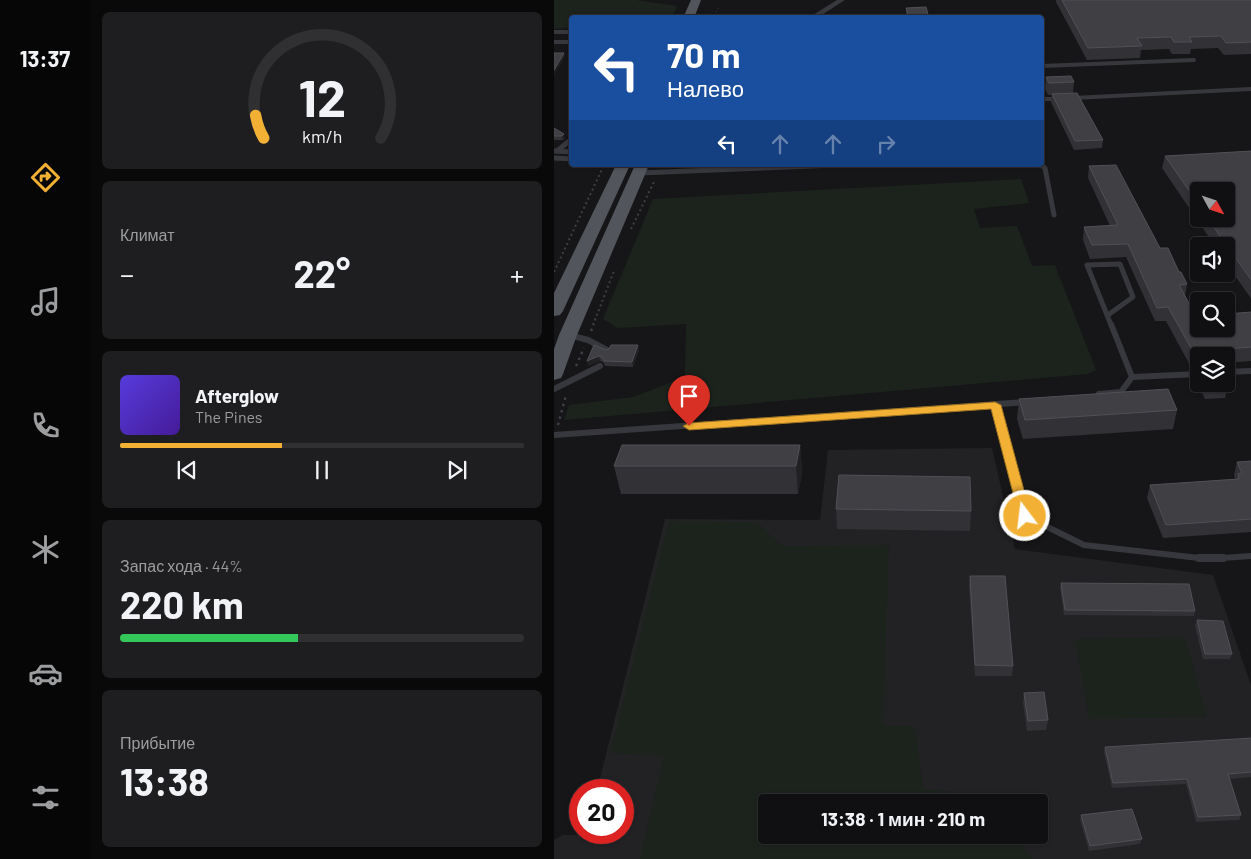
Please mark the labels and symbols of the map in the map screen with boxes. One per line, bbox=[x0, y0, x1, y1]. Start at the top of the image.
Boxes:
north arrow bbox=[1190, 182, 1235, 228]
pin bbox=[668, 375, 710, 426]
position arrow bbox=[998, 489, 1050, 541]
speed limit sign: 20 bbox=[569, 779, 634, 844]

